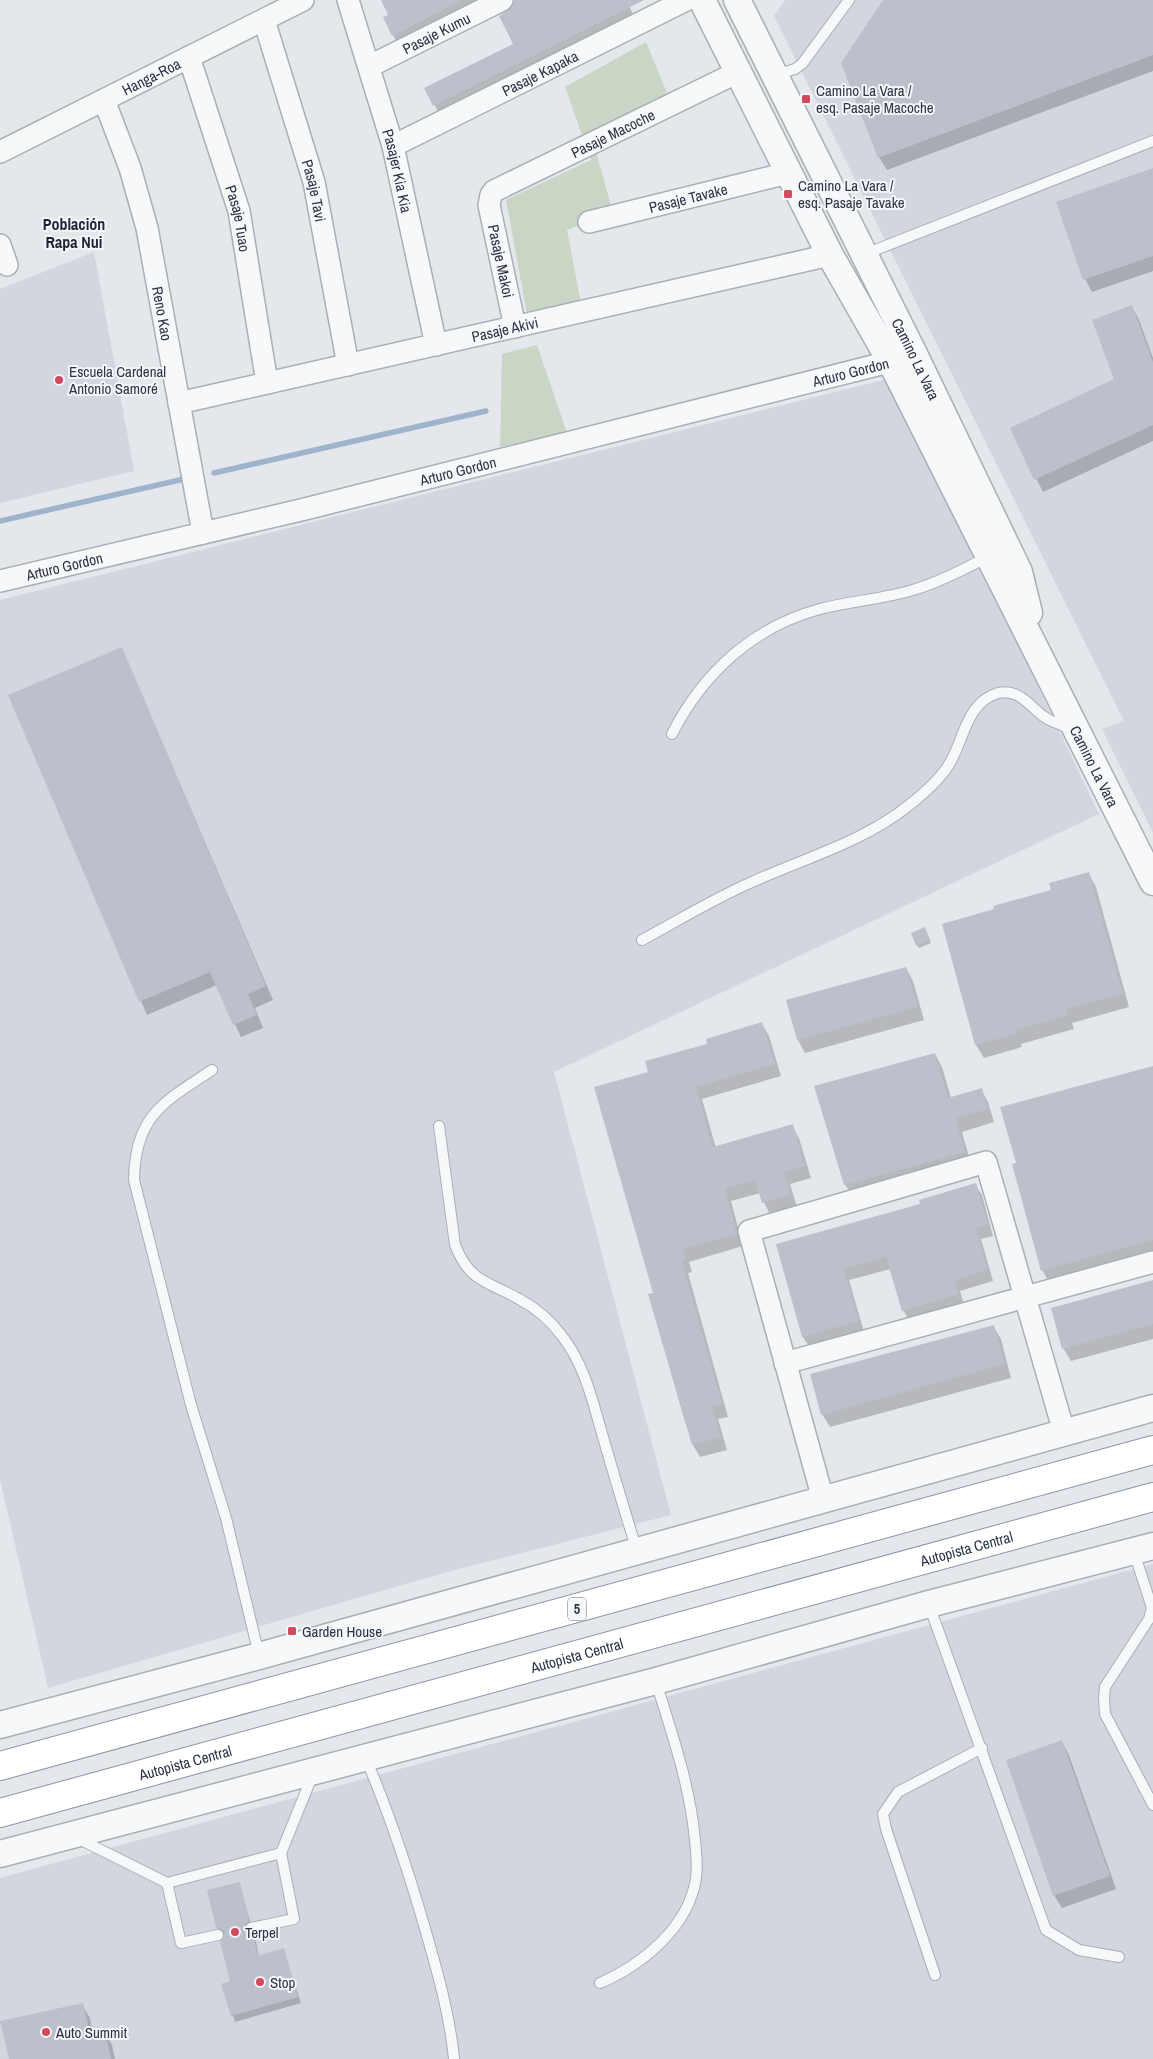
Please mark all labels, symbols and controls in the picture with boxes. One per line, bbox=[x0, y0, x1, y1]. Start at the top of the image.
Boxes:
street label: Pasaje Kumu bbox=[399, 7, 474, 59]
street label: Pasaje Kapaka bbox=[498, 45, 582, 101]
street label: Hanga-Roa bbox=[118, 53, 184, 100]
place label: Camino La Vara / esq. Pasaje Macoche bbox=[816, 80, 934, 118]
marker: Camino La Vara / esq. Pasaje Macoche bbox=[800, 93, 812, 105]
street label: Pasaje Macoche bbox=[567, 104, 658, 162]
street label: Pasajer Kia Kia bbox=[378, 126, 418, 215]
street label: Pasaje Tavi bbox=[297, 157, 332, 224]
place label: Camino La Vara / esq. Pasaje Tavake bbox=[798, 175, 905, 213]
street label: Pasaje Tavake bbox=[647, 178, 730, 217]
street label: Pasaje Tuao bbox=[221, 182, 256, 253]
marker: Camino La Vara / esq. Pasaje Tavake bbox=[782, 188, 794, 200]
district label: Población Rapa Nui bbox=[43, 213, 105, 253]
street label: Pasaje Makoi bbox=[483, 222, 519, 300]
street label: Reno Kao bbox=[147, 285, 178, 342]
street label: Pasaje Akivi bbox=[469, 311, 540, 347]
street label: Camino La Vara bbox=[887, 314, 945, 403]
street label: Arturo Gordon bbox=[809, 352, 891, 392]
place label: Escuela Cardenal Antonio Samoré bbox=[68, 361, 166, 399]
marker: Escuela Cardenal Antonio Samoré bbox=[53, 374, 65, 386]
street label: Arturo Gordon bbox=[416, 451, 498, 490]
street label: Arturo Gordon bbox=[23, 547, 105, 585]
street label: Camino La Vara bbox=[1065, 722, 1124, 811]
street label: Autopista Central bbox=[917, 1525, 1015, 1571]
road number: 5 bbox=[568, 1598, 586, 1620]
place label: Garden House bbox=[302, 1621, 382, 1642]
marker: Garden House bbox=[286, 1625, 298, 1637]
street label: Autopista Central bbox=[527, 1632, 625, 1678]
street label: Autopista Central bbox=[136, 1740, 234, 1785]
place label: Terpel bbox=[245, 1922, 279, 1943]
marker: Terpel bbox=[229, 1926, 241, 1938]
place label: Stop bbox=[270, 1972, 295, 1993]
marker: Stop bbox=[254, 1976, 266, 1988]
place label: Auto Summit bbox=[55, 2022, 128, 2043]
marker: Auto Summit bbox=[40, 2026, 52, 2038]

